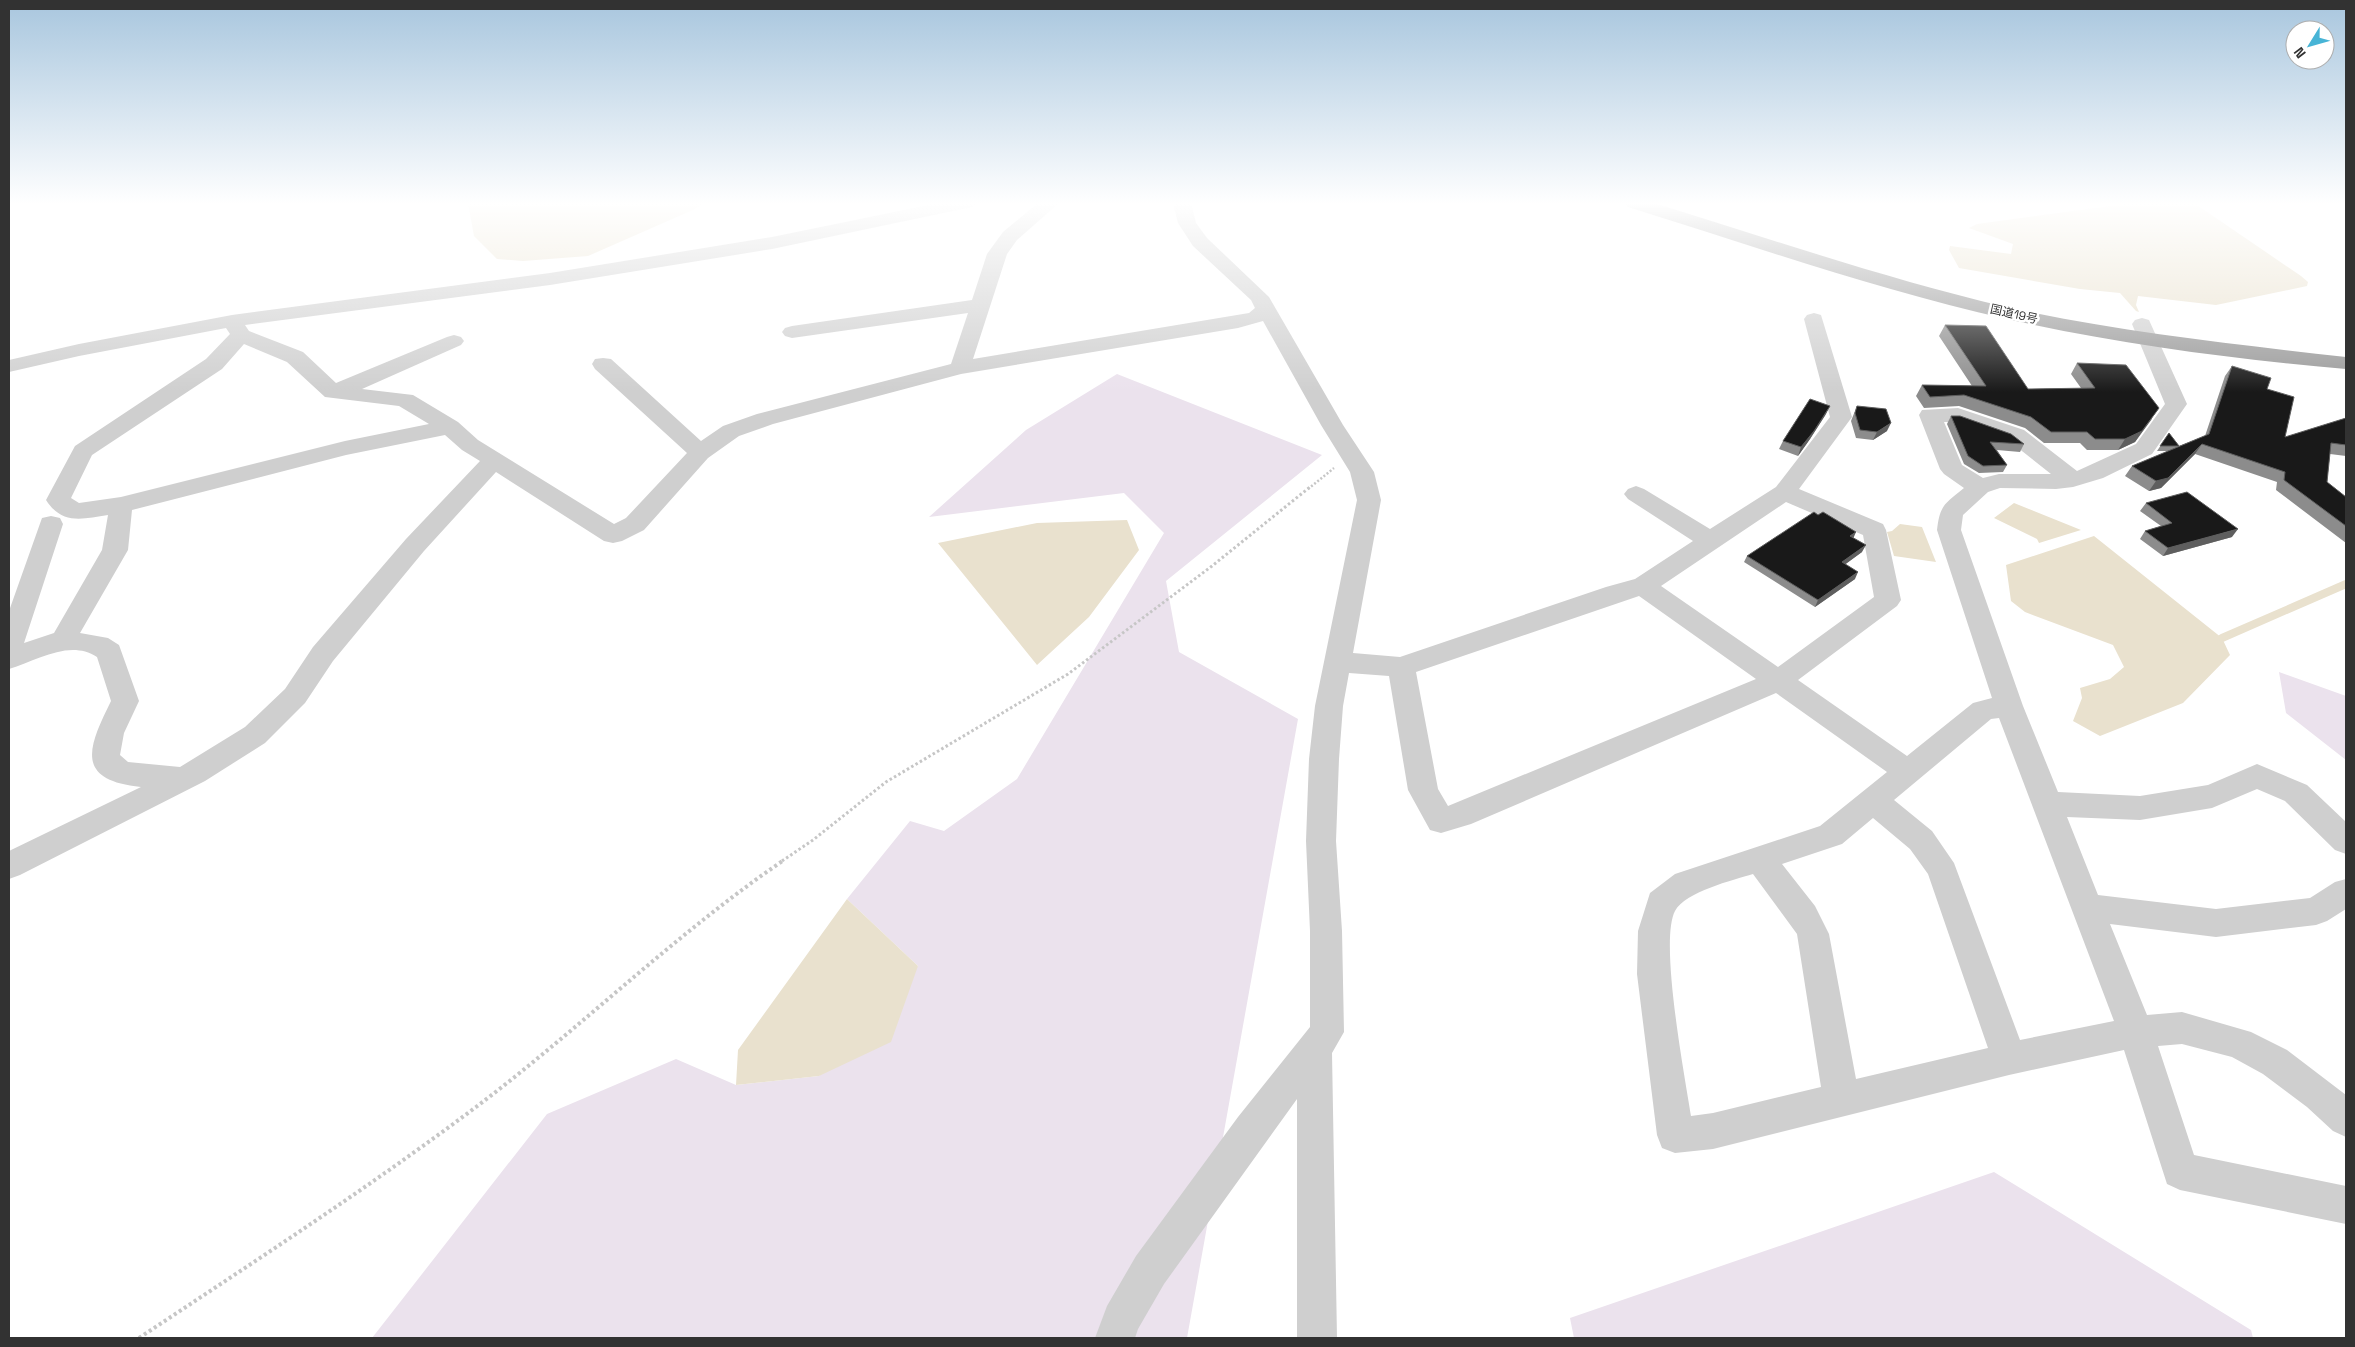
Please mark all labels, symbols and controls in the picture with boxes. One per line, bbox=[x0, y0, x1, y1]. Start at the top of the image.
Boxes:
north arrow bbox=[2285, 20, 2335, 70]
text: N bbox=[2290, 44, 2310, 62]
street label: 国道19号 bbox=[1989, 301, 2039, 327]

